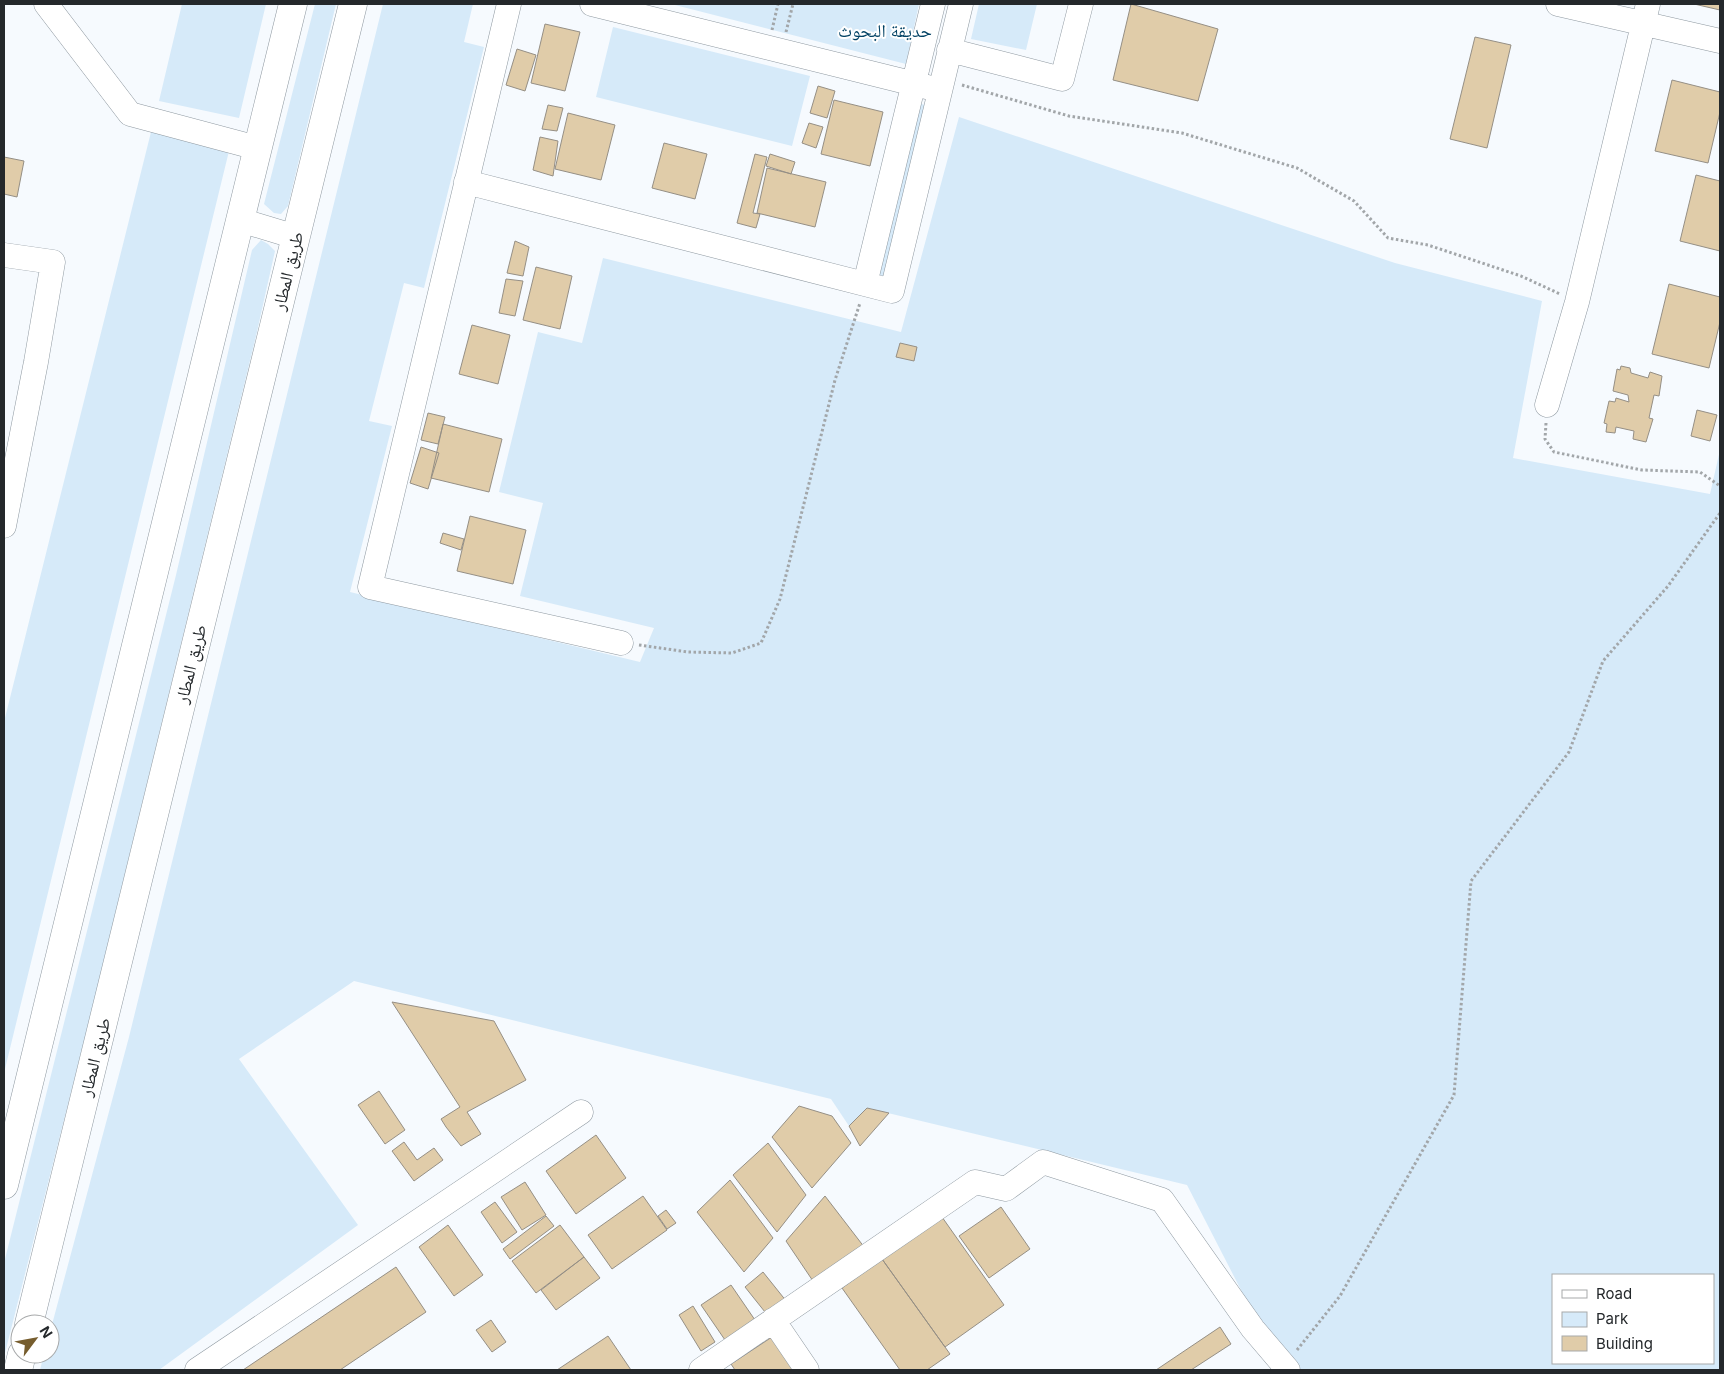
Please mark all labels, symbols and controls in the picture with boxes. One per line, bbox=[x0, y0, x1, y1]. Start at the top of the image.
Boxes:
park label: حديقة البحوث bbox=[838, 20, 932, 42]
street label: طريق المطار bbox=[267, 229, 308, 314]
street label: طريق المطار bbox=[170, 622, 211, 707]
street label: طريق المطار bbox=[74, 1015, 115, 1100]
legend bbox=[1552, 1274, 1714, 1364]
text: Road bbox=[1596, 1284, 1632, 1303]
text: Park bbox=[1596, 1309, 1629, 1328]
north arrow bbox=[10, 1314, 60, 1364]
text: N bbox=[36, 1323, 56, 1341]
text: Building bbox=[1596, 1334, 1653, 1353]

